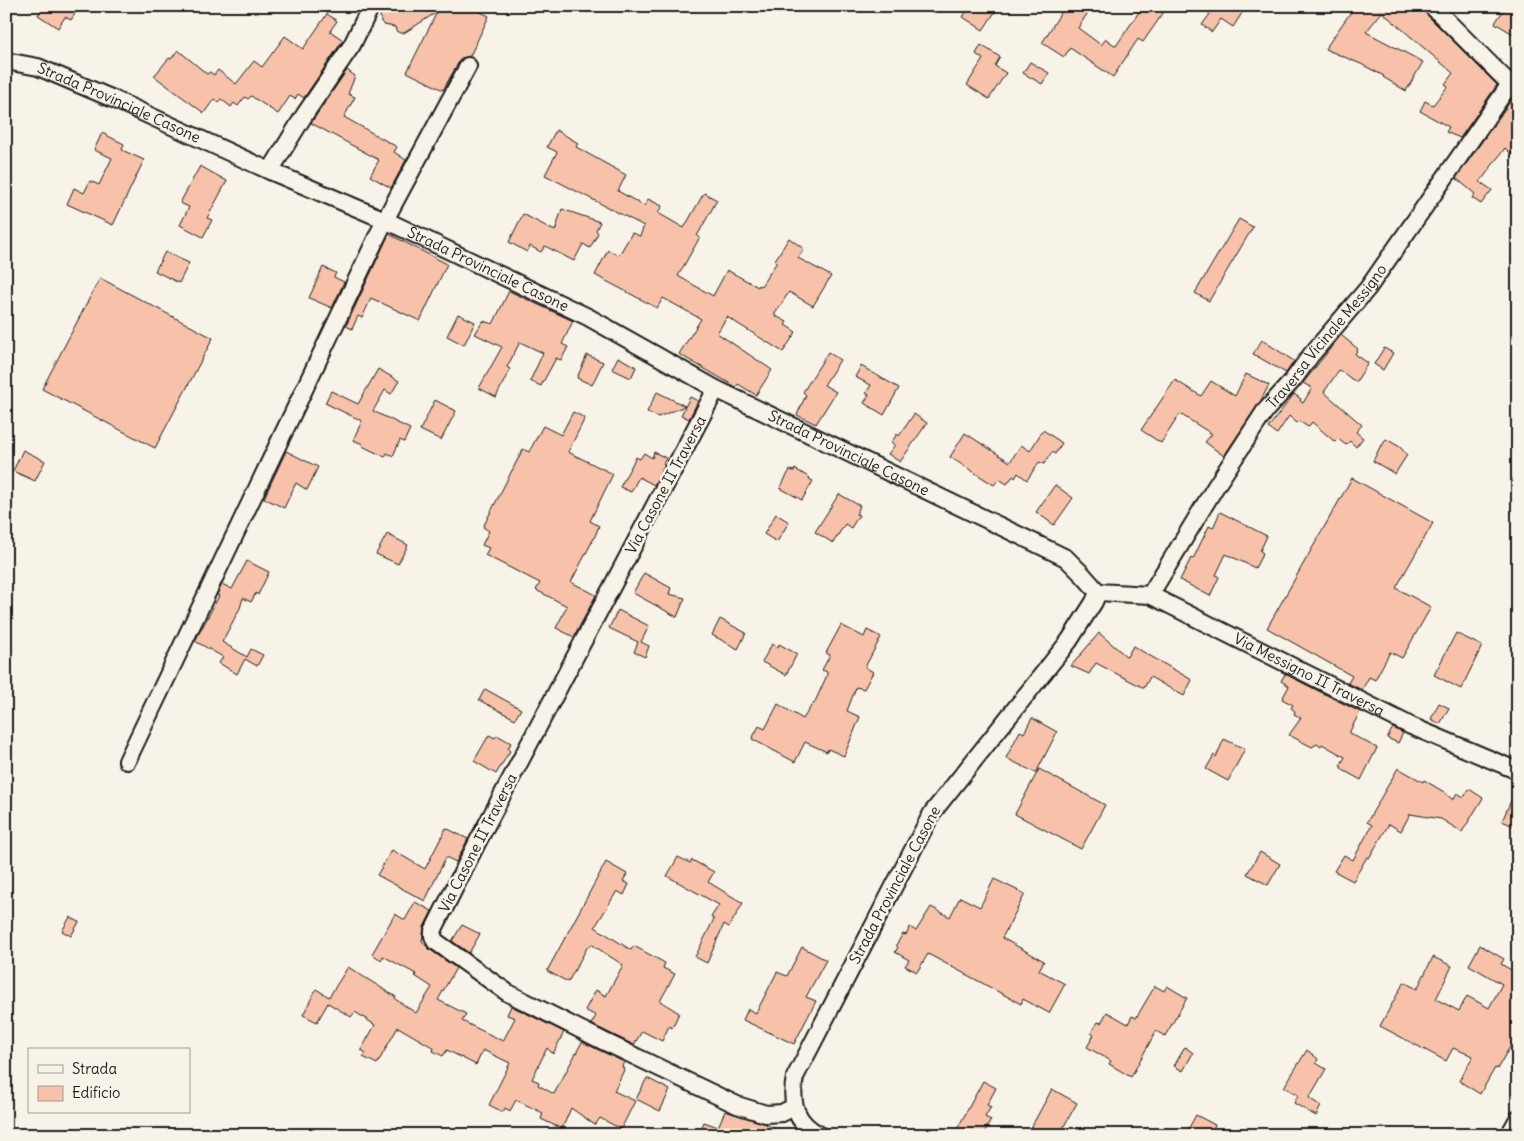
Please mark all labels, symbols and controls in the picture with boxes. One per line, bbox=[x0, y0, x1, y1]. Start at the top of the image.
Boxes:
street label: Strada Provinciale Casone bbox=[35, 58, 204, 147]
street label: Strada Provinciale Casone bbox=[405, 222, 572, 315]
street label: Traversa Vicinale Messigno bbox=[1262, 260, 1391, 412]
street label: Strada Provinciale Casone bbox=[765, 406, 932, 500]
street label: Via Casone II Traversa bbox=[621, 412, 710, 557]
street label: Via Messigno II Traversa bbox=[1231, 629, 1388, 720]
street label: Via Casone II Traversa bbox=[434, 770, 521, 916]
street label: Strada Provinciale Casone bbox=[845, 803, 944, 967]
legend bbox=[28, 1048, 190, 1114]
text: Strada bbox=[72, 1059, 117, 1078]
text: Edificio bbox=[72, 1083, 120, 1102]

